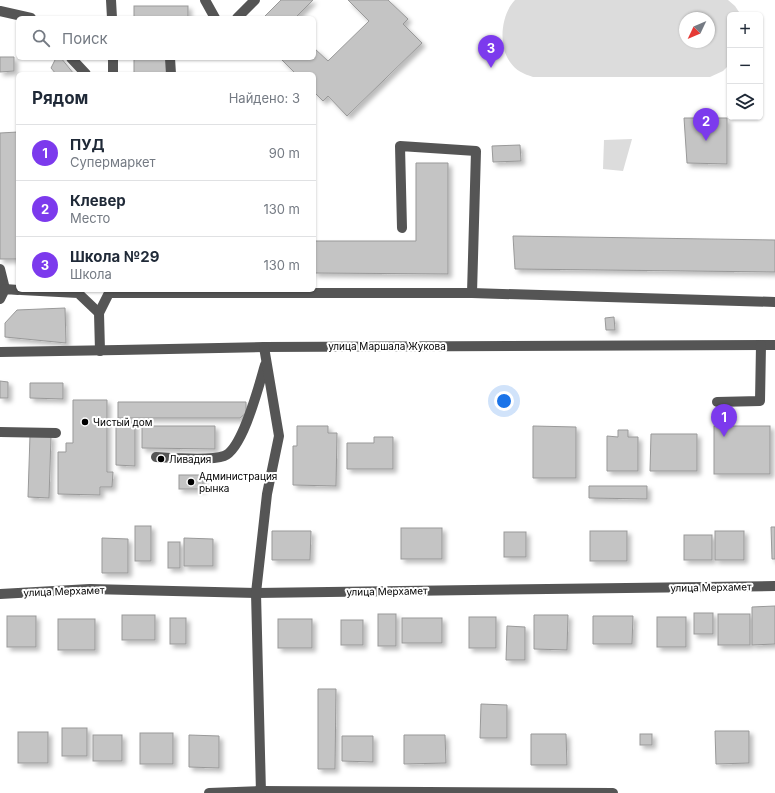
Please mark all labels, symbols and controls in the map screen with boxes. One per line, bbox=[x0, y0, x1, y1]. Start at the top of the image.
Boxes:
north arrow bbox=[679, 12, 715, 48]
map controls bbox=[727, 12, 763, 120]
button: + bbox=[727, 12, 763, 48]
search box bbox=[16, 16, 316, 60]
icon: search bbox=[30, 27, 52, 49]
text: Поиск bbox=[62, 29, 108, 48]
pin: 3 bbox=[478, 35, 504, 68]
button: − bbox=[727, 48, 763, 84]
button: layers bbox=[727, 84, 763, 120]
text: Рядом bbox=[32, 88, 88, 108]
text: Найдено: 3 bbox=[229, 90, 300, 106]
pin: 2 bbox=[693, 108, 719, 141]
text: ПУД bbox=[70, 135, 105, 154]
text: 1 bbox=[42, 145, 48, 161]
text: 90 m bbox=[269, 145, 300, 161]
text: Супермаркет bbox=[70, 154, 156, 170]
text: Клевер bbox=[70, 191, 126, 210]
text: 2 bbox=[41, 201, 49, 217]
text: 130 m bbox=[263, 201, 300, 217]
text: Место bbox=[70, 210, 110, 226]
text: Школа №29 bbox=[70, 247, 159, 266]
text: 3 bbox=[41, 257, 49, 273]
text: 130 m bbox=[263, 257, 300, 273]
text: Школа bbox=[70, 266, 112, 282]
street label: улица Маршала Жукова bbox=[328, 340, 446, 352]
your location bbox=[494, 391, 514, 411]
pin: 1 bbox=[711, 404, 737, 437]
place label: Чистый дом bbox=[93, 416, 153, 428]
marker: Чистый дом bbox=[80, 417, 90, 427]
place label: Ливадия bbox=[169, 453, 211, 465]
marker: Ливадия bbox=[156, 454, 166, 464]
place label: Администрация рынка bbox=[199, 470, 277, 494]
marker: Администрация рынка bbox=[186, 477, 196, 487]
street label: улица Мерхамет bbox=[670, 580, 752, 594]
street label: улица Мерхамет bbox=[23, 584, 105, 598]
street label: улица Мерхамет bbox=[346, 584, 428, 598]

